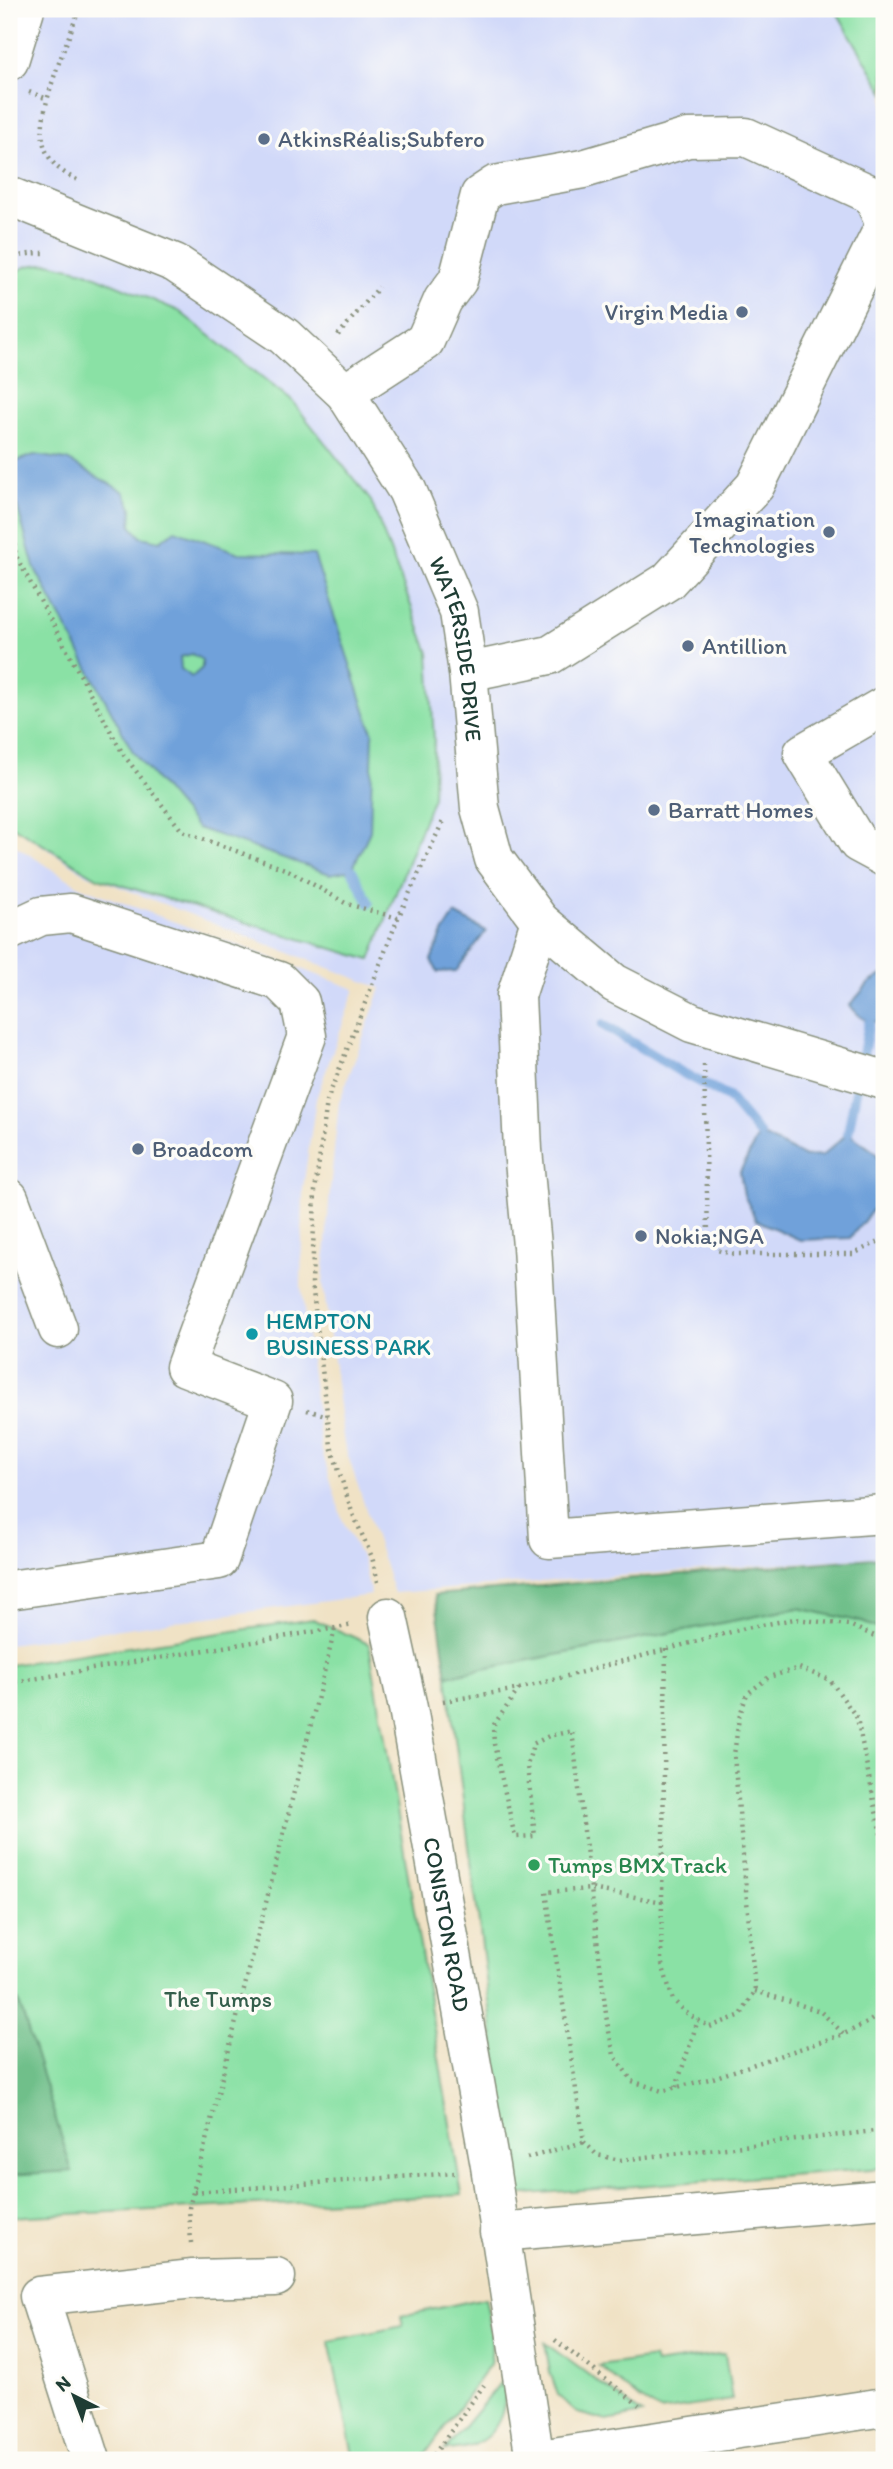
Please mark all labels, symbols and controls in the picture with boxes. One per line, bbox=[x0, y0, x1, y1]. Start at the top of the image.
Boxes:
place label: AtkinsRéalis;Subfero bbox=[278, 125, 485, 153]
marker: AtkinsRéalis;Subfero bbox=[256, 131, 272, 147]
place label: Virgin Media bbox=[605, 298, 728, 326]
marker: Virgin Media bbox=[734, 304, 750, 320]
place label: Imagination Technologies bbox=[689, 505, 815, 559]
marker: Imagination Technologies bbox=[821, 524, 837, 540]
street label: WATERSIDE DRIVE bbox=[423, 552, 488, 743]
place label: Antillion bbox=[702, 632, 787, 660]
marker: Antillion bbox=[680, 638, 696, 654]
place label: Barratt Homes bbox=[668, 796, 814, 824]
marker: Barratt Homes bbox=[646, 802, 662, 818]
place label: Broadcom bbox=[152, 1135, 253, 1163]
marker: Broadcom bbox=[130, 1141, 146, 1157]
place label: Nokia;NGA bbox=[655, 1222, 764, 1250]
marker: Nokia;NGA bbox=[633, 1228, 649, 1244]
place label: HEMPTON BUSINESS PARK bbox=[266, 1307, 431, 1361]
marker: HEMPTON BUSINESS PARK bbox=[244, 1326, 260, 1342]
street label: CONISTON ROAD bbox=[417, 1835, 476, 2014]
place label: Tumps BMX Track bbox=[548, 1851, 727, 1879]
marker: Tumps BMX Track bbox=[526, 1857, 542, 1873]
park label: The Tumps bbox=[164, 1985, 272, 2013]
north arrow bbox=[38, 2360, 108, 2430]
text: N bbox=[50, 2371, 75, 2397]

